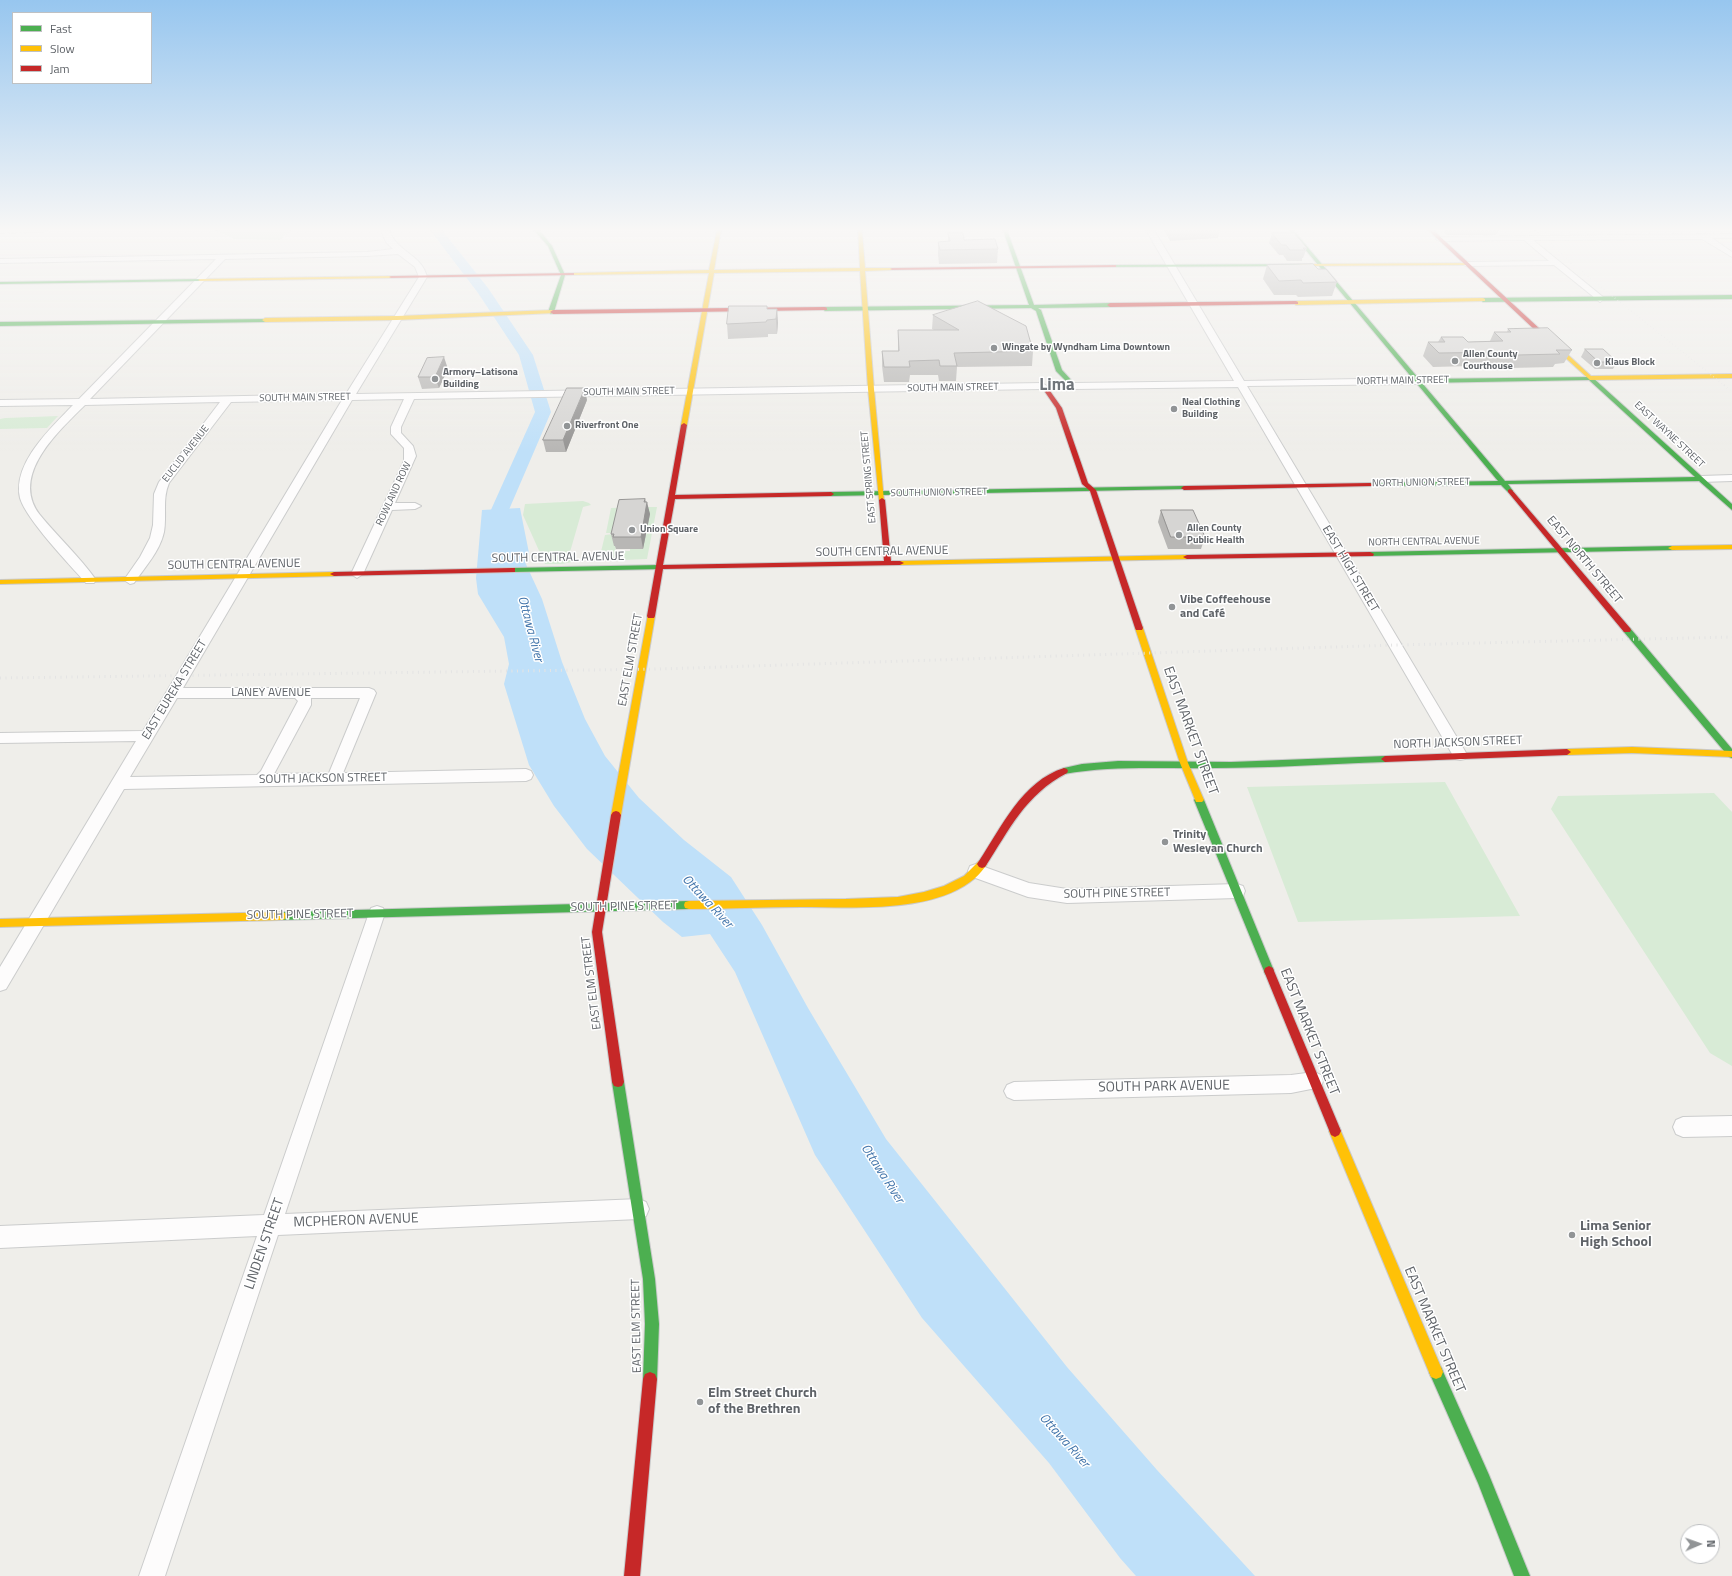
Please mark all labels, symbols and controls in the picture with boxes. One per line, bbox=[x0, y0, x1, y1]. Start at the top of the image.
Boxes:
legend bbox=[12, 12, 152, 84]
text: Fast bbox=[50, 19, 72, 38]
text: Slow bbox=[50, 39, 75, 58]
text: Jam bbox=[50, 59, 70, 78]
place label: Wingate by Wyndham Lima Downtown bbox=[1002, 342, 1170, 354]
marker: Wingate by Wyndham Lima Downtown bbox=[989, 343, 999, 353]
place label: Allen County Courthouse bbox=[1463, 349, 1518, 372]
marker: Allen County Courthouse bbox=[1450, 356, 1460, 366]
place label: Klaus Block bbox=[1605, 357, 1655, 369]
marker: Klaus Block bbox=[1592, 358, 1602, 368]
place label: Armory–Latisona Building bbox=[443, 367, 518, 390]
marker: Armory–Latisona Building bbox=[430, 374, 440, 384]
street label: NORTH MAIN STREET bbox=[1357, 374, 1449, 388]
district label: Lima bbox=[1039, 376, 1075, 396]
street label: SOUTH MAIN STREET bbox=[907, 381, 999, 395]
street label: SOUTH MAIN STREET bbox=[583, 385, 675, 399]
street label: SOUTH MAIN STREET bbox=[259, 391, 351, 405]
place label: Neal Clothing Building bbox=[1182, 397, 1240, 420]
street label: EAST WAYNE STREET bbox=[1631, 399, 1707, 471]
marker: Neal Clothing Building bbox=[1169, 404, 1179, 414]
place label: Riverfront One bbox=[575, 420, 639, 432]
marker: Riverfront One bbox=[562, 421, 572, 431]
street label: EUCLID AVENUE bbox=[160, 423, 212, 485]
street label: EAST SPRING STREET bbox=[859, 430, 879, 524]
street label: ROWLAND ROW bbox=[374, 460, 414, 528]
street label: NORTH UNION STREET bbox=[1372, 476, 1470, 490]
street label: SOUTH UNION STREET bbox=[890, 486, 988, 500]
street label: EAST NORTH STREET bbox=[1543, 514, 1625, 606]
place label: Allen County Public Health bbox=[1187, 523, 1245, 546]
street label: EAST HIGH STREET bbox=[1319, 523, 1381, 615]
place label: Union Square bbox=[640, 524, 698, 536]
marker: Union Square bbox=[627, 525, 637, 535]
marker: Allen County Public Health bbox=[1174, 530, 1184, 540]
street label: NORTH CENTRAL AVENUE bbox=[1368, 535, 1480, 549]
street label: SOUTH CENTRAL AVENUE bbox=[816, 544, 948, 560]
street label: SOUTH CENTRAL AVENUE bbox=[492, 550, 624, 566]
street label: SOUTH CENTRAL AVENUE bbox=[168, 557, 300, 573]
place label: Vibe Coffeehouse and Café bbox=[1180, 593, 1271, 621]
water label: Ottawa River bbox=[514, 594, 546, 664]
marker: Vibe Coffeehouse and Café bbox=[1167, 602, 1177, 612]
street label: EAST ELM STREET bbox=[616, 612, 646, 708]
street label: EAST EUREKA STREET bbox=[139, 637, 211, 743]
street label: EAST MARKET STREET bbox=[1159, 665, 1221, 797]
street label: LANEY AVENUE bbox=[231, 686, 311, 700]
street label: NORTH JACKSON STREET bbox=[1393, 734, 1523, 752]
street label: SOUTH JACKSON STREET bbox=[259, 771, 387, 787]
place label: Trinity Wesleyan Church bbox=[1173, 828, 1263, 856]
marker: Trinity Wesleyan Church bbox=[1160, 837, 1170, 847]
water label: Ottawa River bbox=[678, 872, 736, 932]
street label: SOUTH PINE STREET bbox=[1064, 886, 1170, 902]
street label: SOUTH PINE STREET bbox=[571, 899, 677, 915]
street label: SOUTH PINE STREET bbox=[247, 907, 353, 923]
street label: EAST ELM STREET bbox=[579, 935, 605, 1031]
street label: EAST MARKET STREET bbox=[1276, 966, 1342, 1098]
street label: SOUTH PARK AVENUE bbox=[1098, 1077, 1230, 1097]
water label: Ottawa River bbox=[857, 1141, 907, 1207]
street label: LINDEN STREET bbox=[242, 1196, 288, 1292]
street label: MCPHERON AVENUE bbox=[293, 1210, 419, 1232]
place label: Lima Senior High School bbox=[1580, 1219, 1652, 1252]
marker: Lima Senior High School bbox=[1567, 1230, 1577, 1240]
street label: EAST MARKET STREET bbox=[1400, 1264, 1468, 1396]
street label: EAST ELM STREET bbox=[629, 1279, 645, 1373]
place label: Elm Street Church of the Brethren bbox=[708, 1386, 817, 1418]
marker: Elm Street Church of the Brethren bbox=[695, 1397, 705, 1407]
water label: Ottawa River bbox=[1036, 1411, 1092, 1471]
north arrow bbox=[1680, 1524, 1720, 1564]
text: N bbox=[1703, 1540, 1719, 1548]

